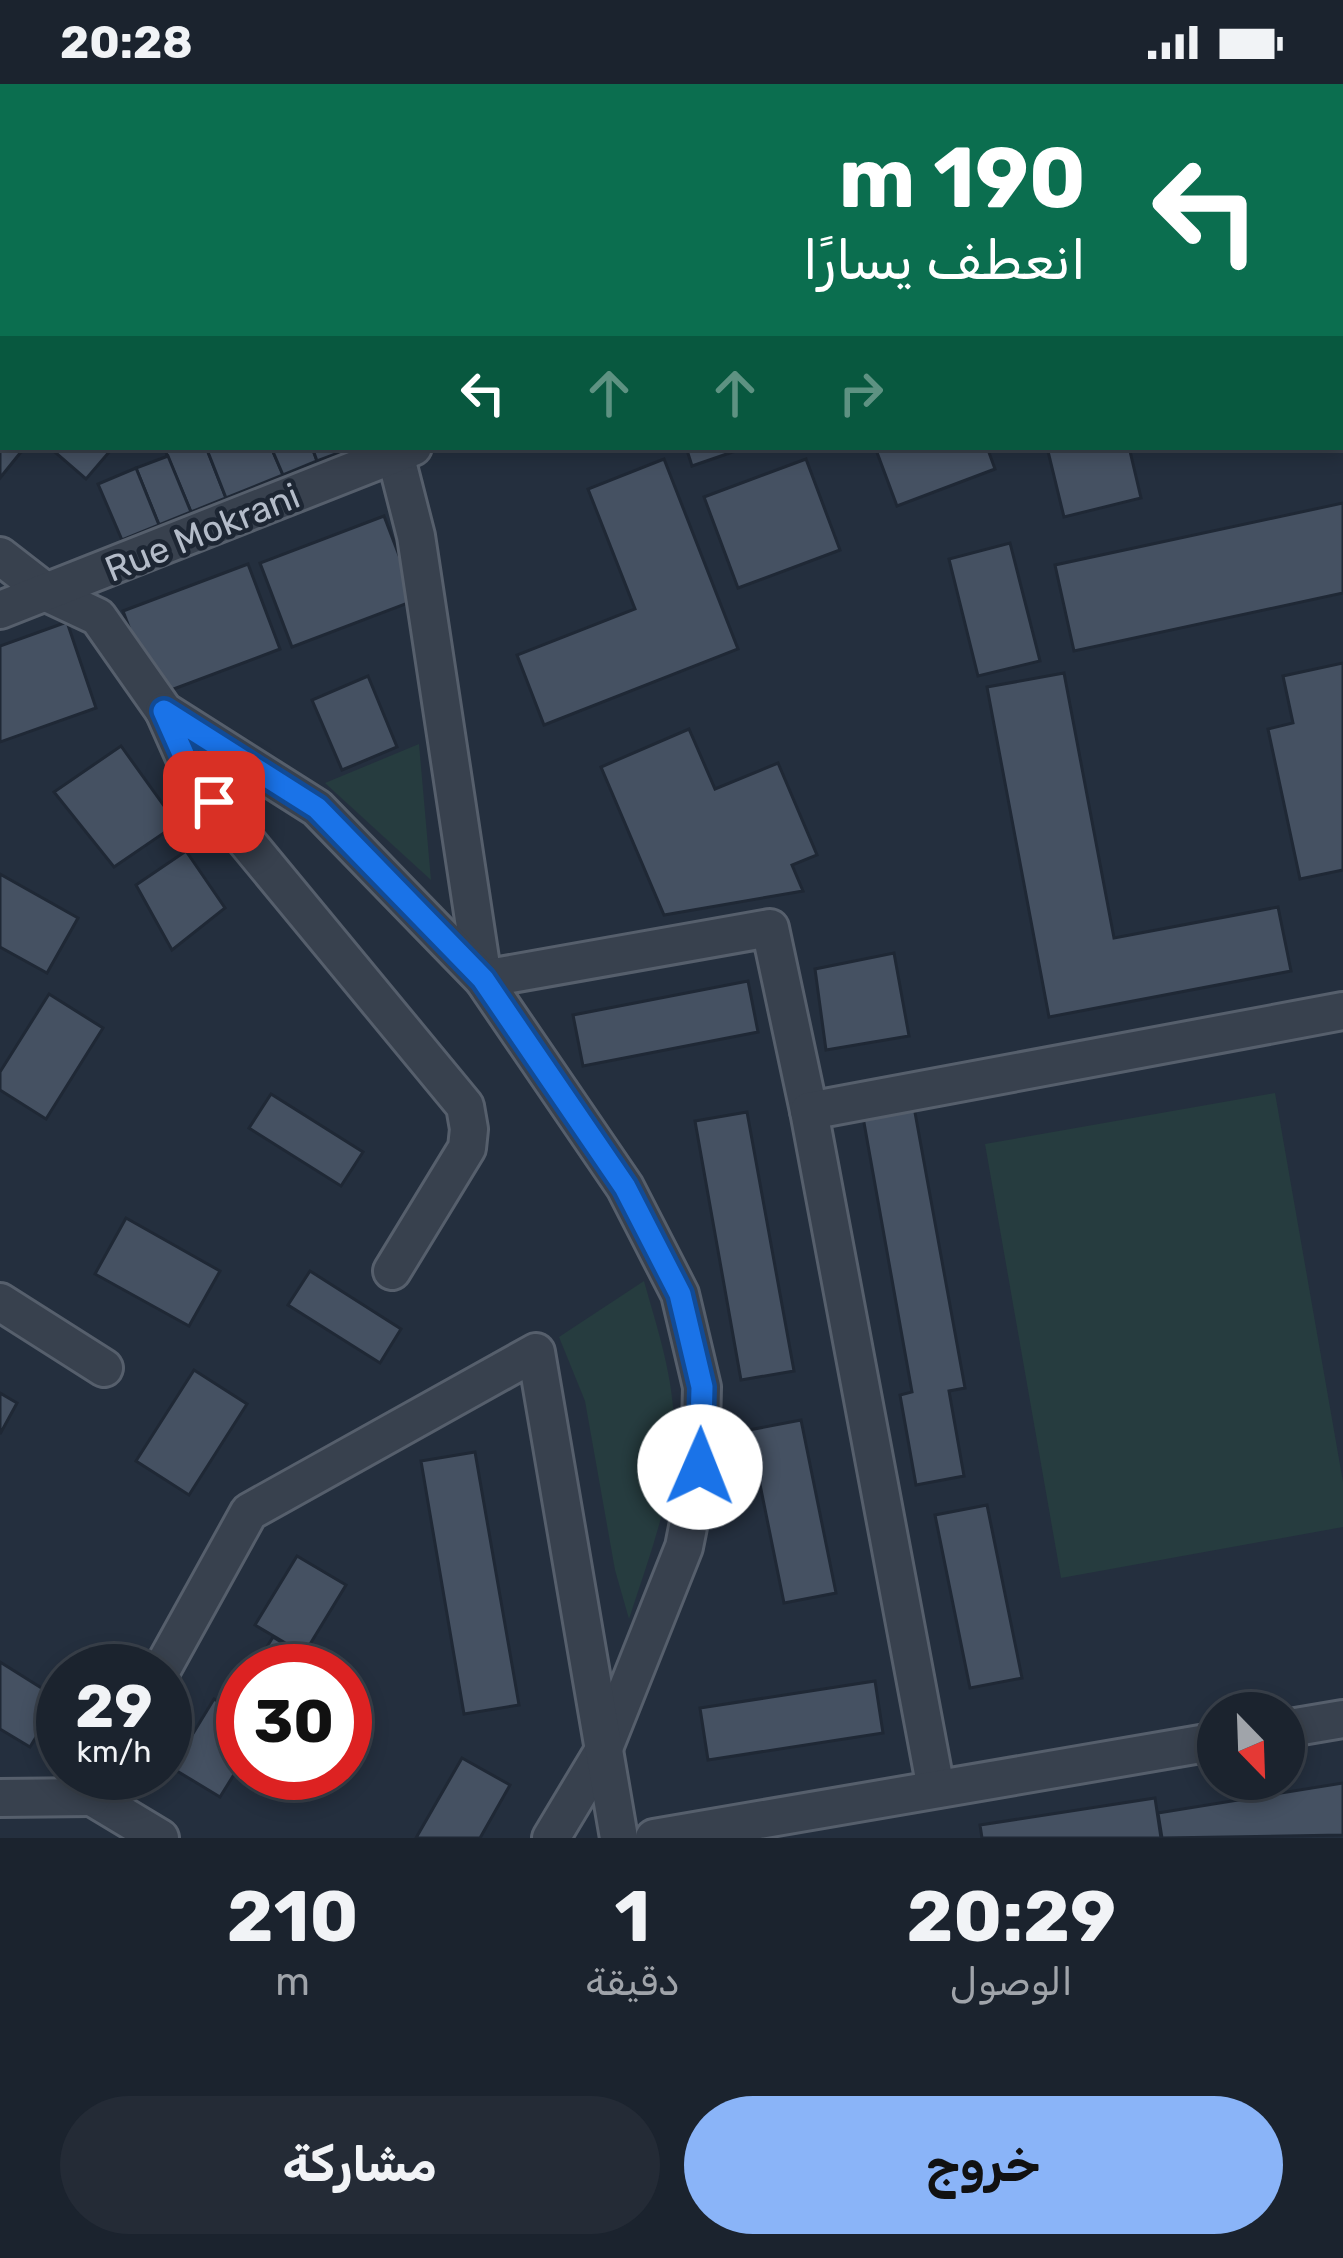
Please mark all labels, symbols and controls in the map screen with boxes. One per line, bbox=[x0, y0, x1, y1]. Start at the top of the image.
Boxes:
text: 20:28 bbox=[60, 16, 193, 69]
text: 190 m bbox=[838, 128, 1086, 228]
icon: left bbox=[1128, 132, 1284, 288]
text: انعطف يسارًا bbox=[803, 229, 1086, 293]
icon: left bbox=[450, 360, 516, 426]
icon: ahead bbox=[576, 360, 642, 426]
icon: ahead bbox=[702, 360, 768, 426]
icon: right bbox=[828, 360, 894, 426]
street label: Rue Mokrani bbox=[99, 474, 306, 591]
pin bbox=[163, 751, 265, 853]
icon: arrive bbox=[181, 769, 247, 835]
position arrow bbox=[637, 1404, 763, 1530]
speed limit sign: 30 bbox=[216, 1644, 372, 1800]
text: 29 bbox=[75, 1671, 153, 1742]
north arrow bbox=[1197, 1692, 1305, 1800]
map controls bbox=[1197, 1692, 1305, 1800]
text: km/h bbox=[77, 1734, 151, 1770]
text: 210 bbox=[227, 1874, 358, 1959]
text: 1 bbox=[615, 1874, 650, 1959]
text: 20:29 bbox=[906, 1874, 1116, 1959]
text: m bbox=[275, 1959, 310, 2005]
text: دقيقة bbox=[585, 1959, 680, 2005]
text: الوصول bbox=[950, 1959, 1073, 2005]
button: مشاركة bbox=[60, 2096, 660, 2234]
button: خروج bbox=[684, 2096, 1283, 2234]

